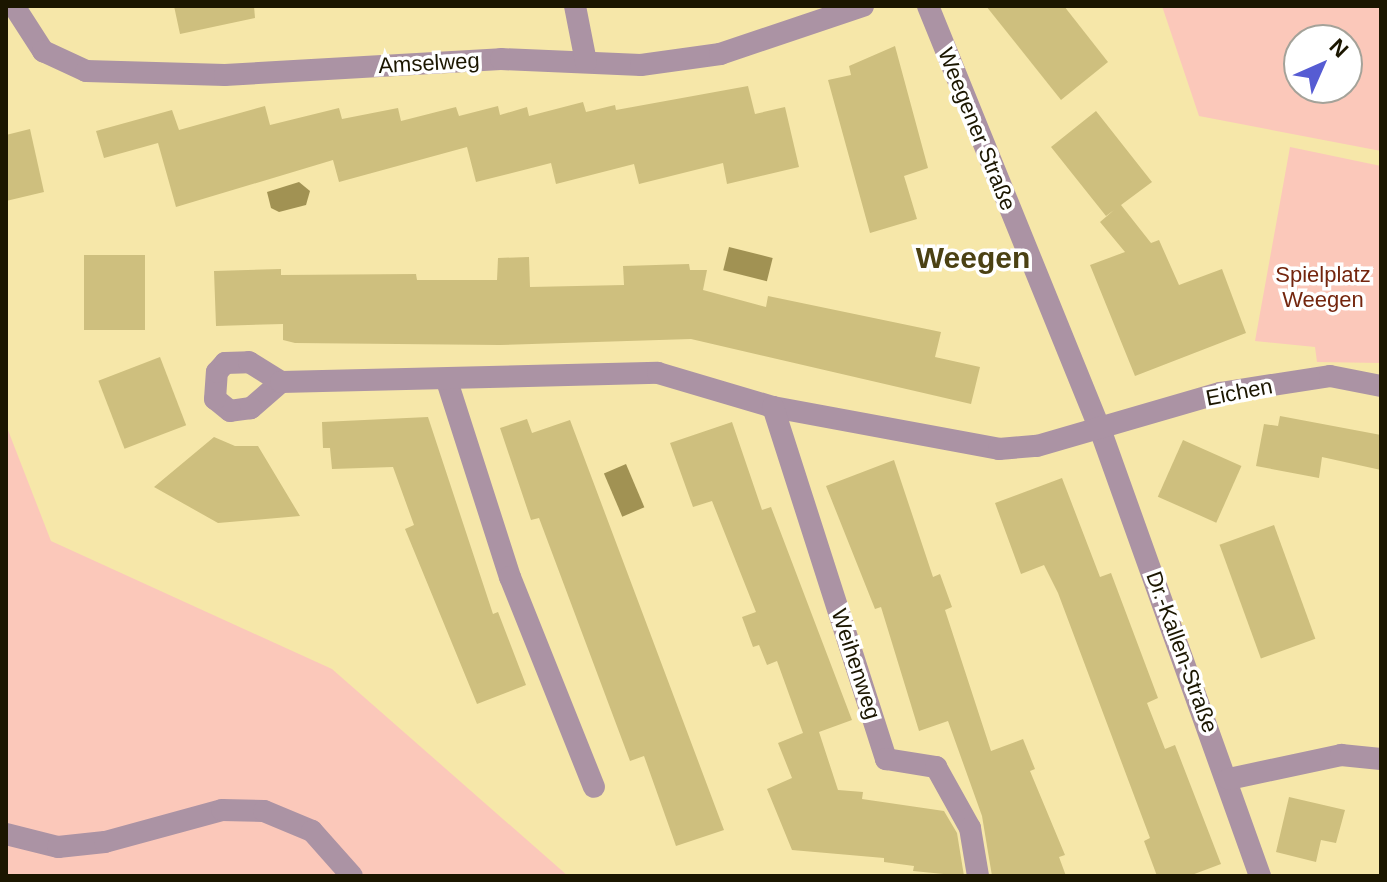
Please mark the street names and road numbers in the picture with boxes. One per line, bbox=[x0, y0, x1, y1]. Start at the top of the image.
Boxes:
street label: Weegener Straße bbox=[932, 44, 1022, 214]
street label: Amselweg bbox=[378, 47, 480, 79]
street label: Eichen bbox=[1203, 373, 1275, 411]
street label: Dr.-Kallen-Straße bbox=[1141, 568, 1223, 736]
street label: Weihenweg bbox=[826, 605, 886, 723]

